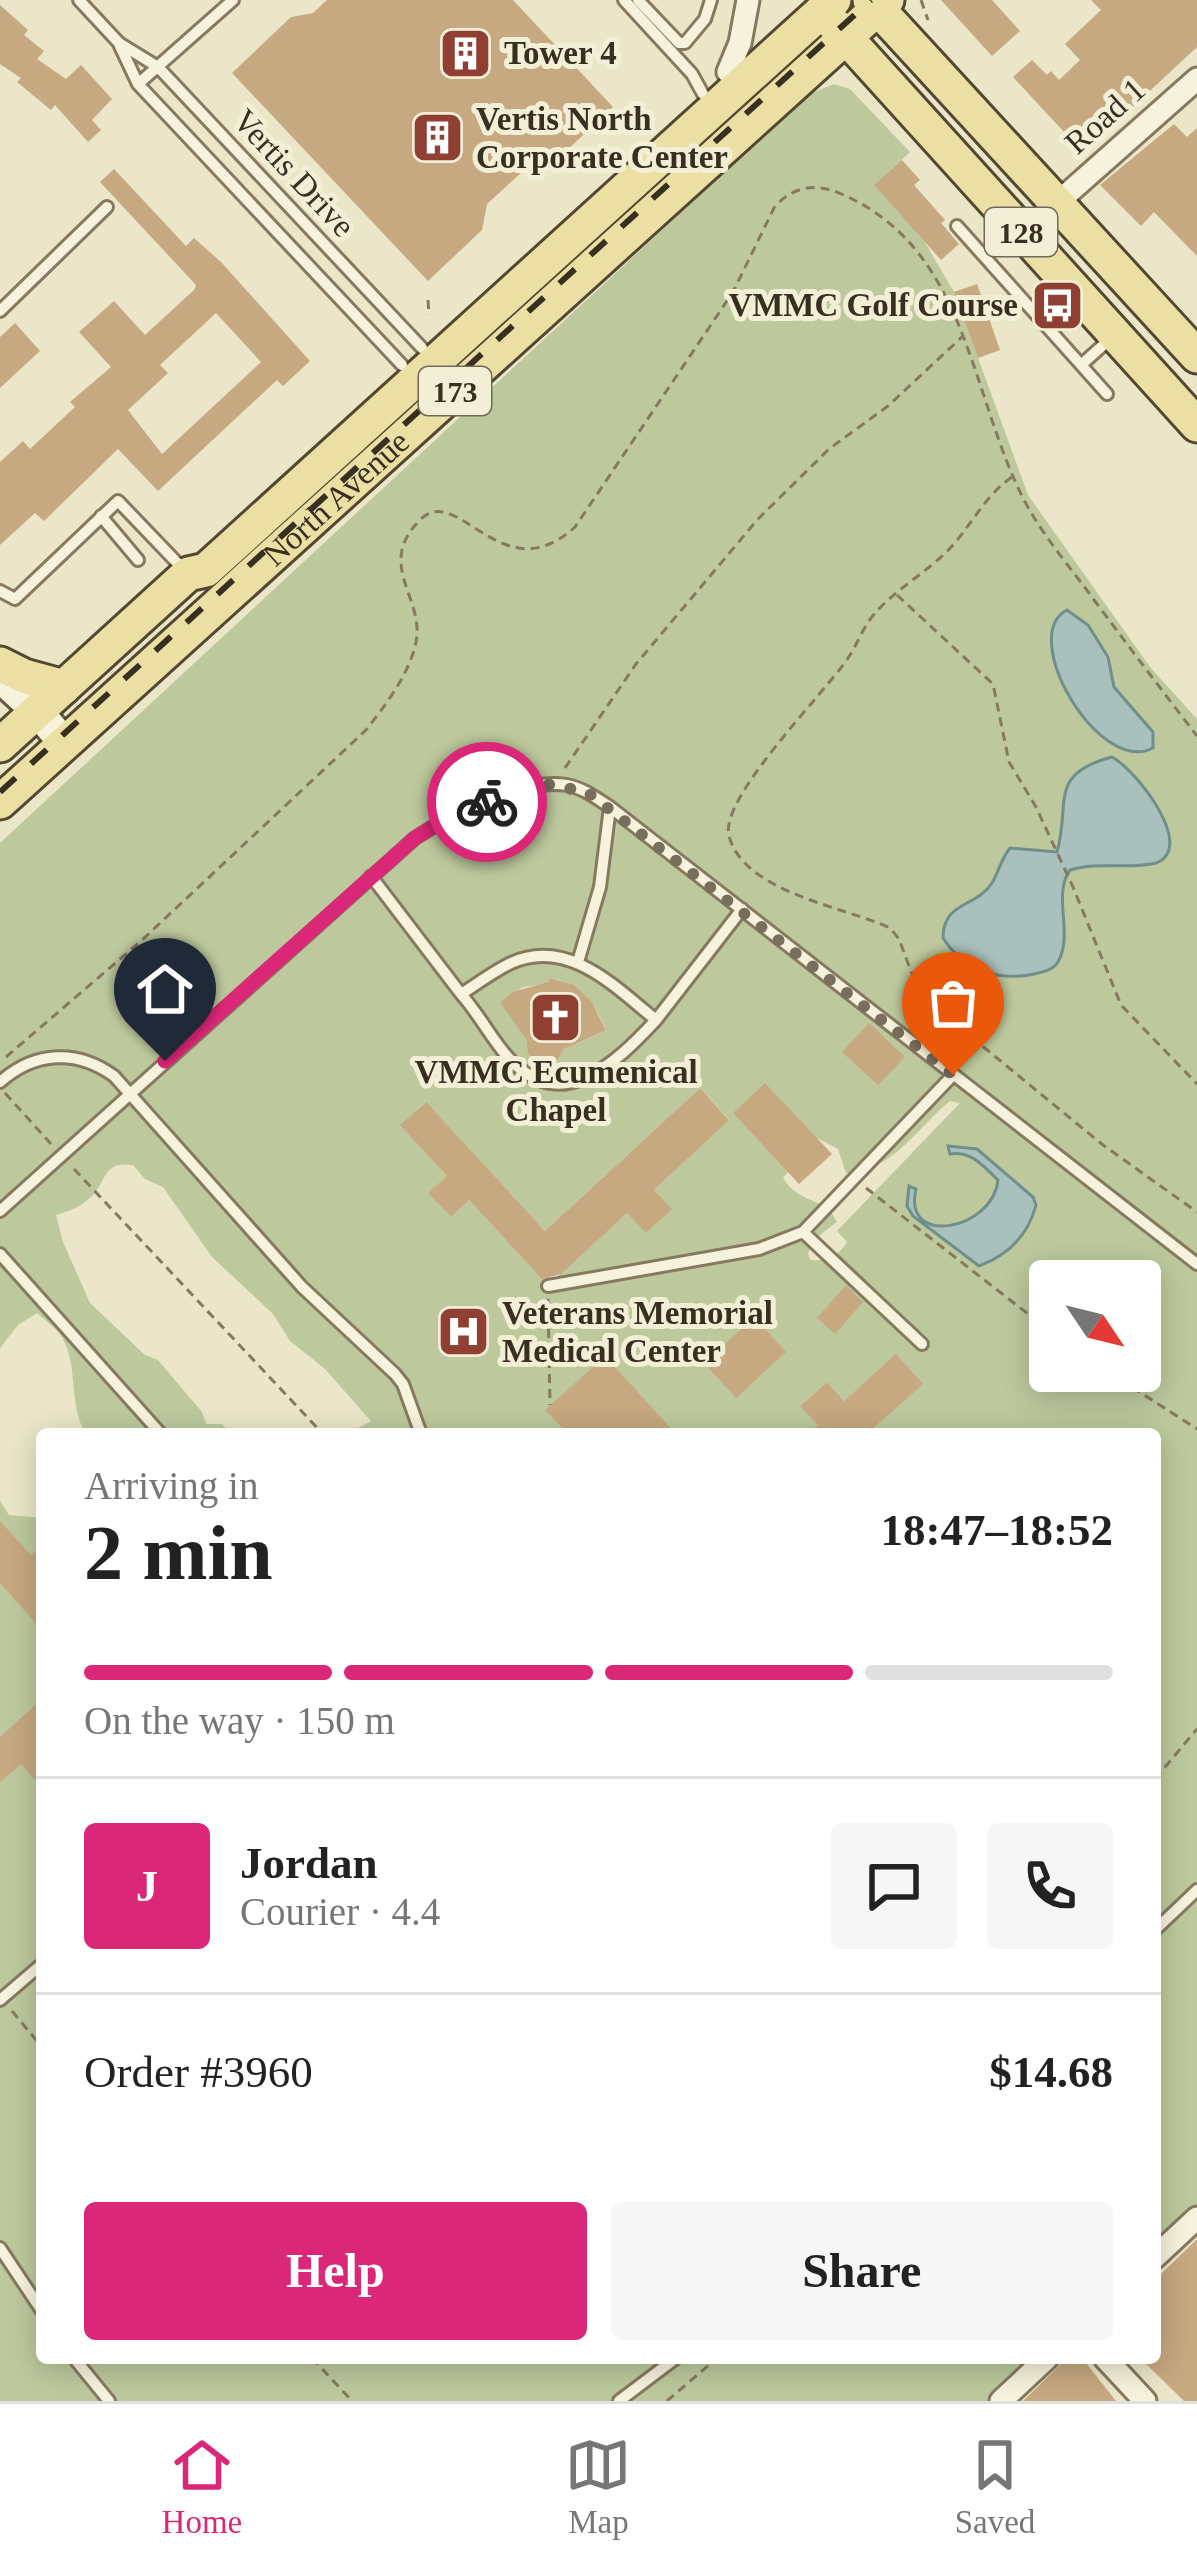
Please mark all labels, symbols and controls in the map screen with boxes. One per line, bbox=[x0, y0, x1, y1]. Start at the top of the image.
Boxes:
building icon: Tower 4 bbox=[437, 25, 493, 81]
place label: Tower 4 bbox=[504, 35, 617, 71]
street label: Road 1 bbox=[1058, 71, 1152, 161]
place label: Vertis North Corporate Center bbox=[476, 101, 728, 175]
street label: Vertis Drive bbox=[226, 102, 362, 244]
building icon: Vertis North Corporate Center bbox=[409, 110, 465, 166]
road number: 128 bbox=[985, 208, 1057, 256]
bus stop icon: VMMC Golf Course bbox=[1029, 277, 1085, 333]
place label: VMMC Golf Course bbox=[728, 287, 1018, 323]
road number: 173 bbox=[419, 367, 491, 415]
street label: North Avenue bbox=[256, 423, 416, 573]
courier bbox=[427, 742, 547, 862]
icon: bike bbox=[454, 769, 520, 835]
pin bbox=[114, 938, 216, 1061]
pin bbox=[902, 952, 1004, 1075]
icon: home bbox=[132, 956, 198, 1022]
icon: bag bbox=[920, 970, 986, 1036]
church icon: VMMC Ecumenical Chapel bbox=[528, 990, 584, 1046]
place label: VMMC Ecumenical Chapel bbox=[414, 1054, 698, 1128]
north arrow bbox=[1029, 1260, 1161, 1392]
map controls bbox=[1029, 1260, 1161, 1392]
place label: Veterans Memorial Medical Center bbox=[502, 1295, 773, 1369]
hospital icon: Veterans Memorial Medical Center bbox=[435, 1304, 491, 1360]
text: Arriving in bbox=[84, 1464, 258, 1507]
text: 18:47–18:52 bbox=[881, 1505, 1113, 1555]
text: 2 min bbox=[84, 1509, 273, 1596]
text: On the way · 150 m bbox=[84, 1699, 395, 1742]
button: chat bbox=[831, 1823, 957, 1949]
button: phone bbox=[987, 1823, 1113, 1949]
text: Jordan bbox=[240, 1838, 378, 1888]
text: J bbox=[136, 1861, 158, 1911]
text: Courier · 4.4 bbox=[240, 1890, 440, 1933]
text: Order #3960 bbox=[84, 2047, 313, 2097]
text: $14.68 bbox=[989, 2047, 1113, 2097]
button: Help bbox=[84, 2202, 587, 2340]
button: Share bbox=[611, 2202, 1113, 2340]
tab: Home bbox=[162, 2432, 242, 2541]
tab: Map bbox=[565, 2432, 631, 2541]
tab: Saved bbox=[955, 2432, 1035, 2541]

